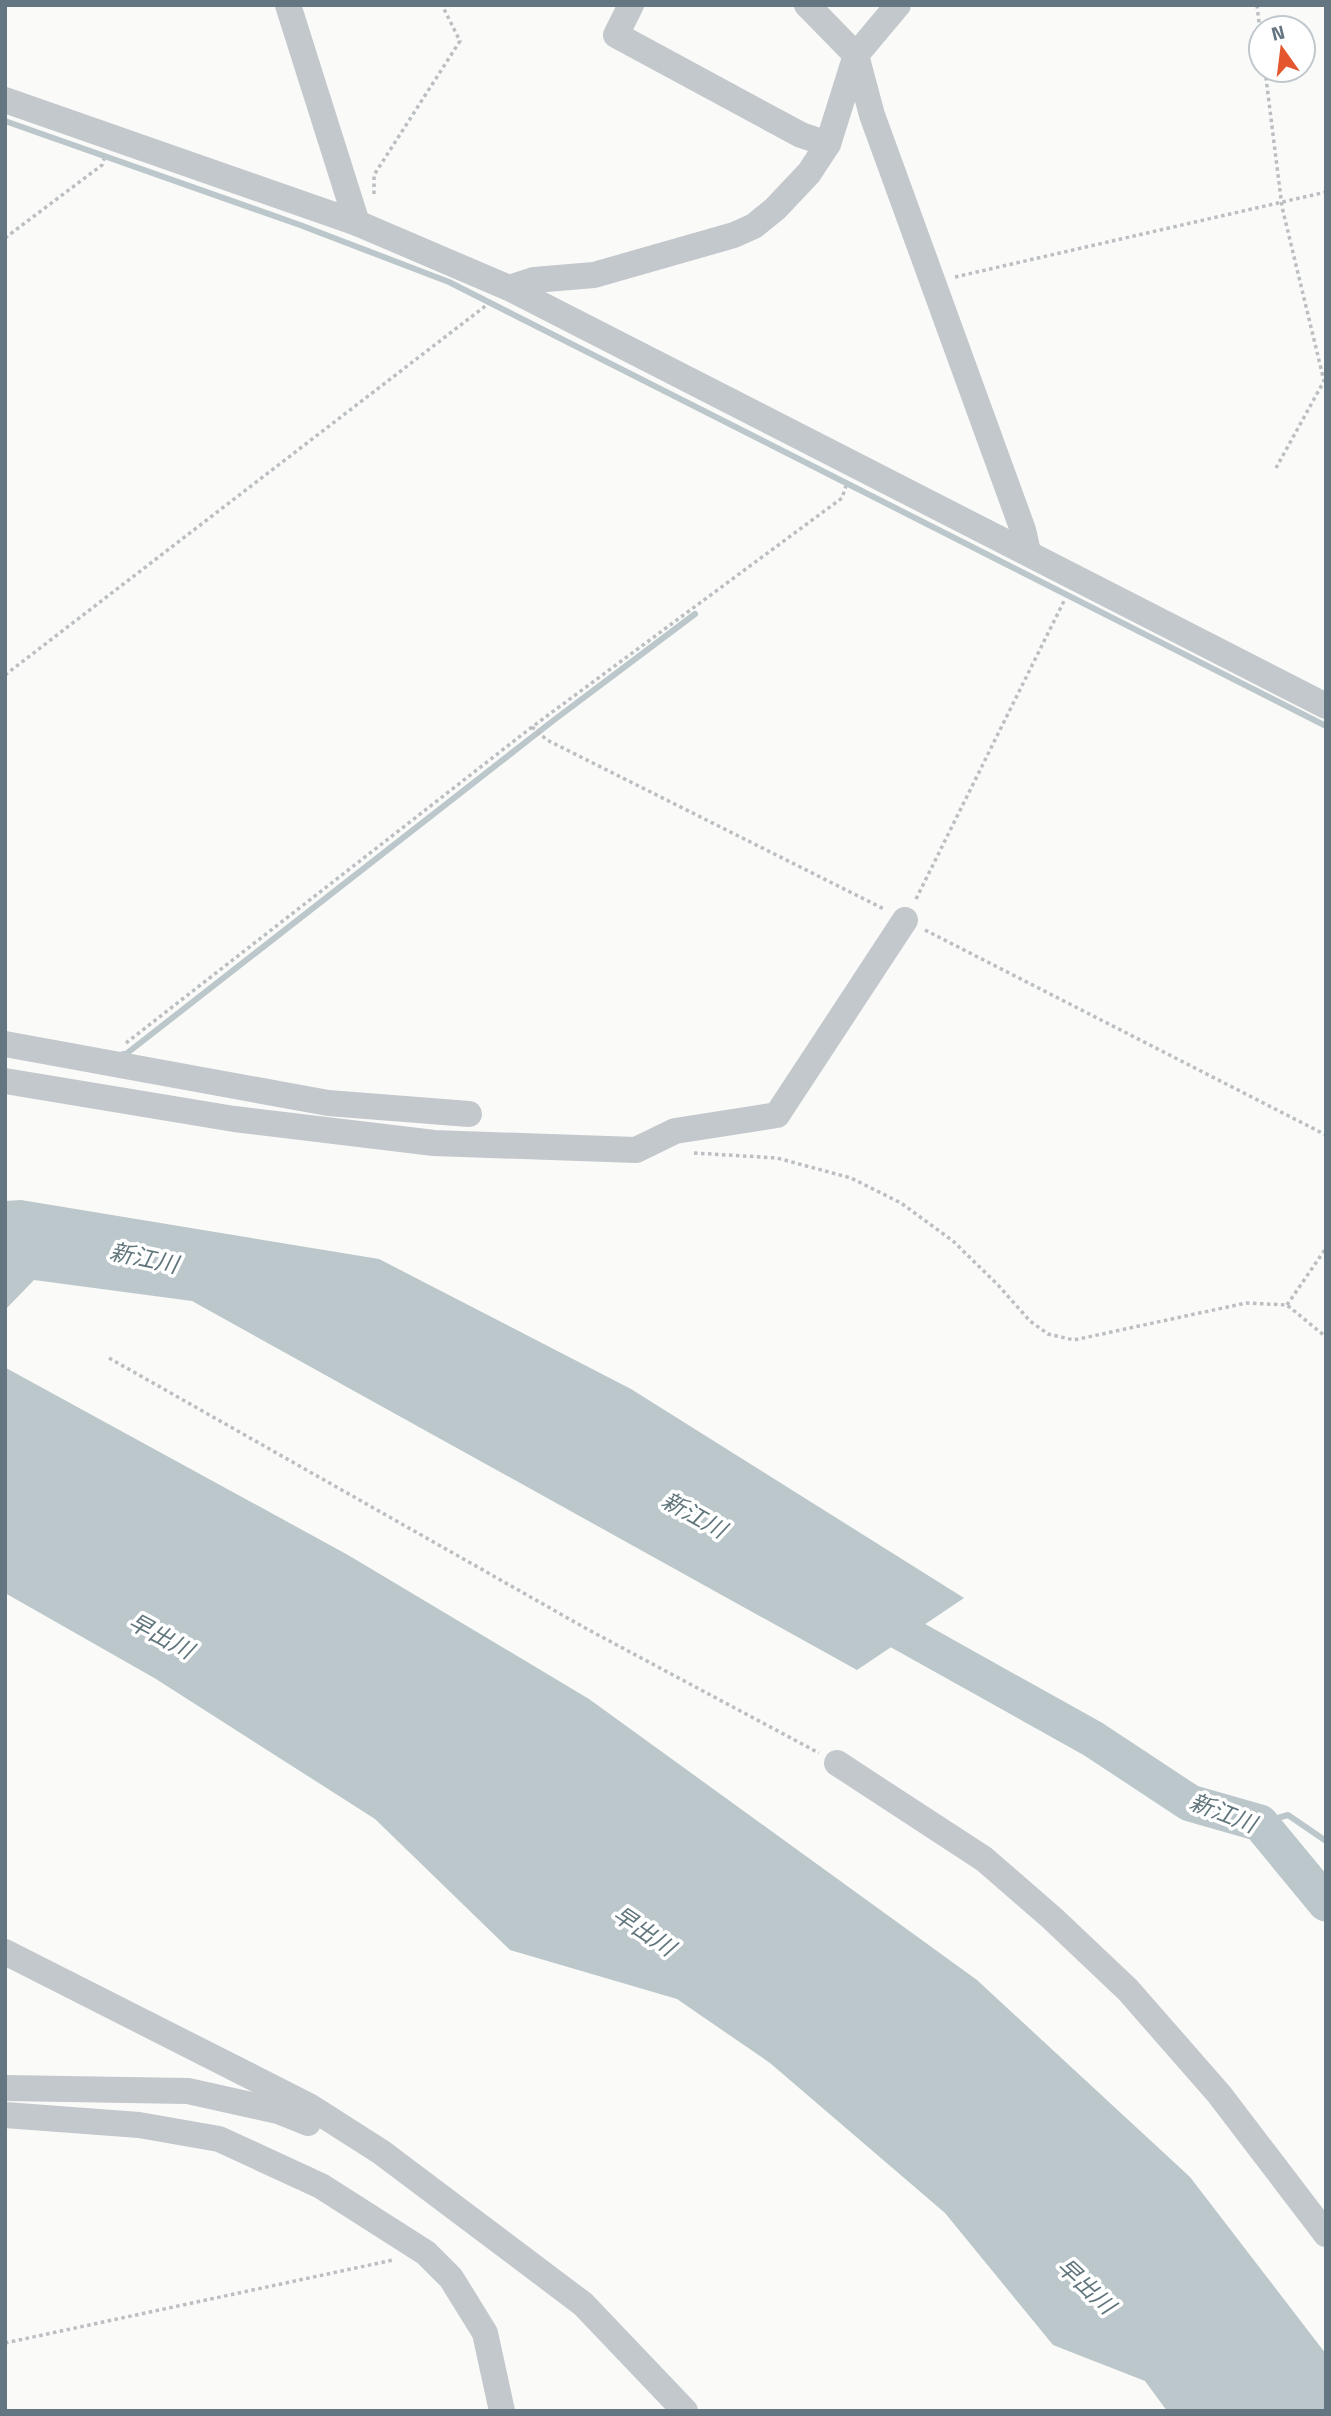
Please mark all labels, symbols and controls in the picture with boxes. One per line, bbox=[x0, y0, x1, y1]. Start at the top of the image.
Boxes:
north arrow bbox=[1247, 14, 1317, 84]
text: N bbox=[1268, 16, 1288, 48]
water label: 新江川 bbox=[107, 1233, 184, 1282]
water label: 新江川 bbox=[656, 1483, 736, 1548]
water label: 早出川 bbox=[123, 1604, 203, 1669]
water label: 新江川 bbox=[1185, 1784, 1264, 1842]
water label: 早出川 bbox=[606, 1897, 685, 1966]
water label: 早出川 bbox=[1049, 2249, 1126, 2324]

